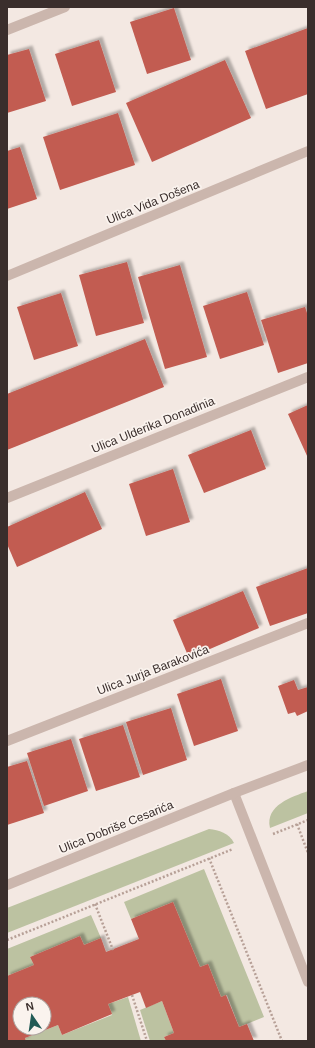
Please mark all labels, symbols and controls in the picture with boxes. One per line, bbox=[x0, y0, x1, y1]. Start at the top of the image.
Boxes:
street label: Ulica Vida Došena bbox=[105, 177, 202, 227]
street label: Ulica Ulderika Donadinia bbox=[89, 394, 217, 456]
street label: Ulica Jurja Barakovića bbox=[95, 642, 211, 698]
street label: Ulica Dobriše Cesarića bbox=[57, 798, 175, 856]
north arrow bbox=[12, 996, 52, 1036]
text: N bbox=[25, 1000, 35, 1013]

